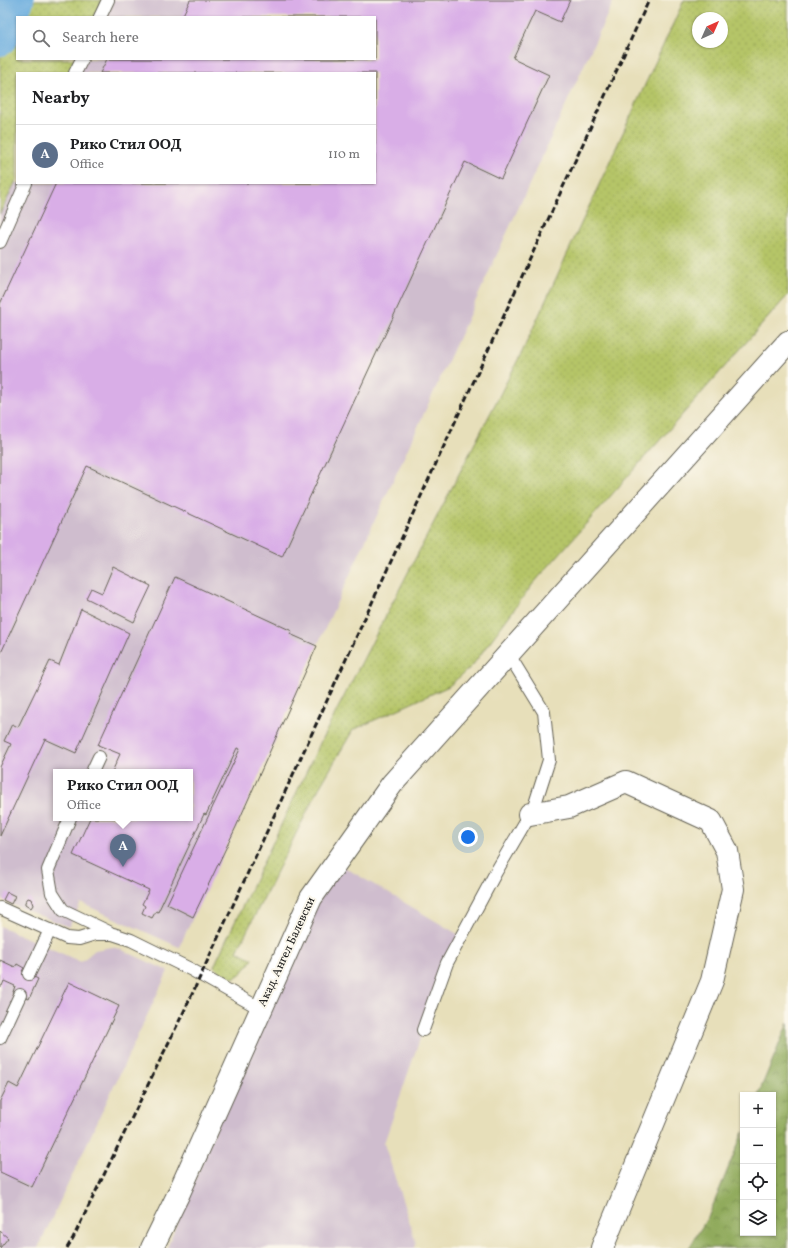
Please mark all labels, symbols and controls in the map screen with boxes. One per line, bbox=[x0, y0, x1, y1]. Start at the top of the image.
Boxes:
north arrow bbox=[692, 12, 728, 48]
search box bbox=[16, 16, 376, 60]
icon: search bbox=[30, 27, 52, 49]
text: Search here bbox=[62, 28, 139, 49]
text: Nearby bbox=[32, 87, 90, 110]
text: Рико Стил ООД bbox=[70, 135, 182, 156]
text: A bbox=[40, 146, 50, 164]
text: 110 m bbox=[328, 146, 360, 164]
text: Office bbox=[70, 156, 104, 174]
popup bbox=[53, 769, 193, 821]
text: Рико Стил ООД bbox=[67, 776, 179, 797]
text: Office bbox=[67, 797, 101, 815]
your location bbox=[458, 827, 478, 847]
pin: A bbox=[110, 834, 136, 867]
street label: Акад. Ангел Балевски bbox=[255, 895, 319, 1009]
map controls bbox=[740, 1092, 776, 1236]
button: + bbox=[740, 1092, 776, 1128]
button: − bbox=[740, 1128, 776, 1164]
button: locate bbox=[740, 1164, 776, 1200]
button: layers bbox=[740, 1200, 776, 1236]

